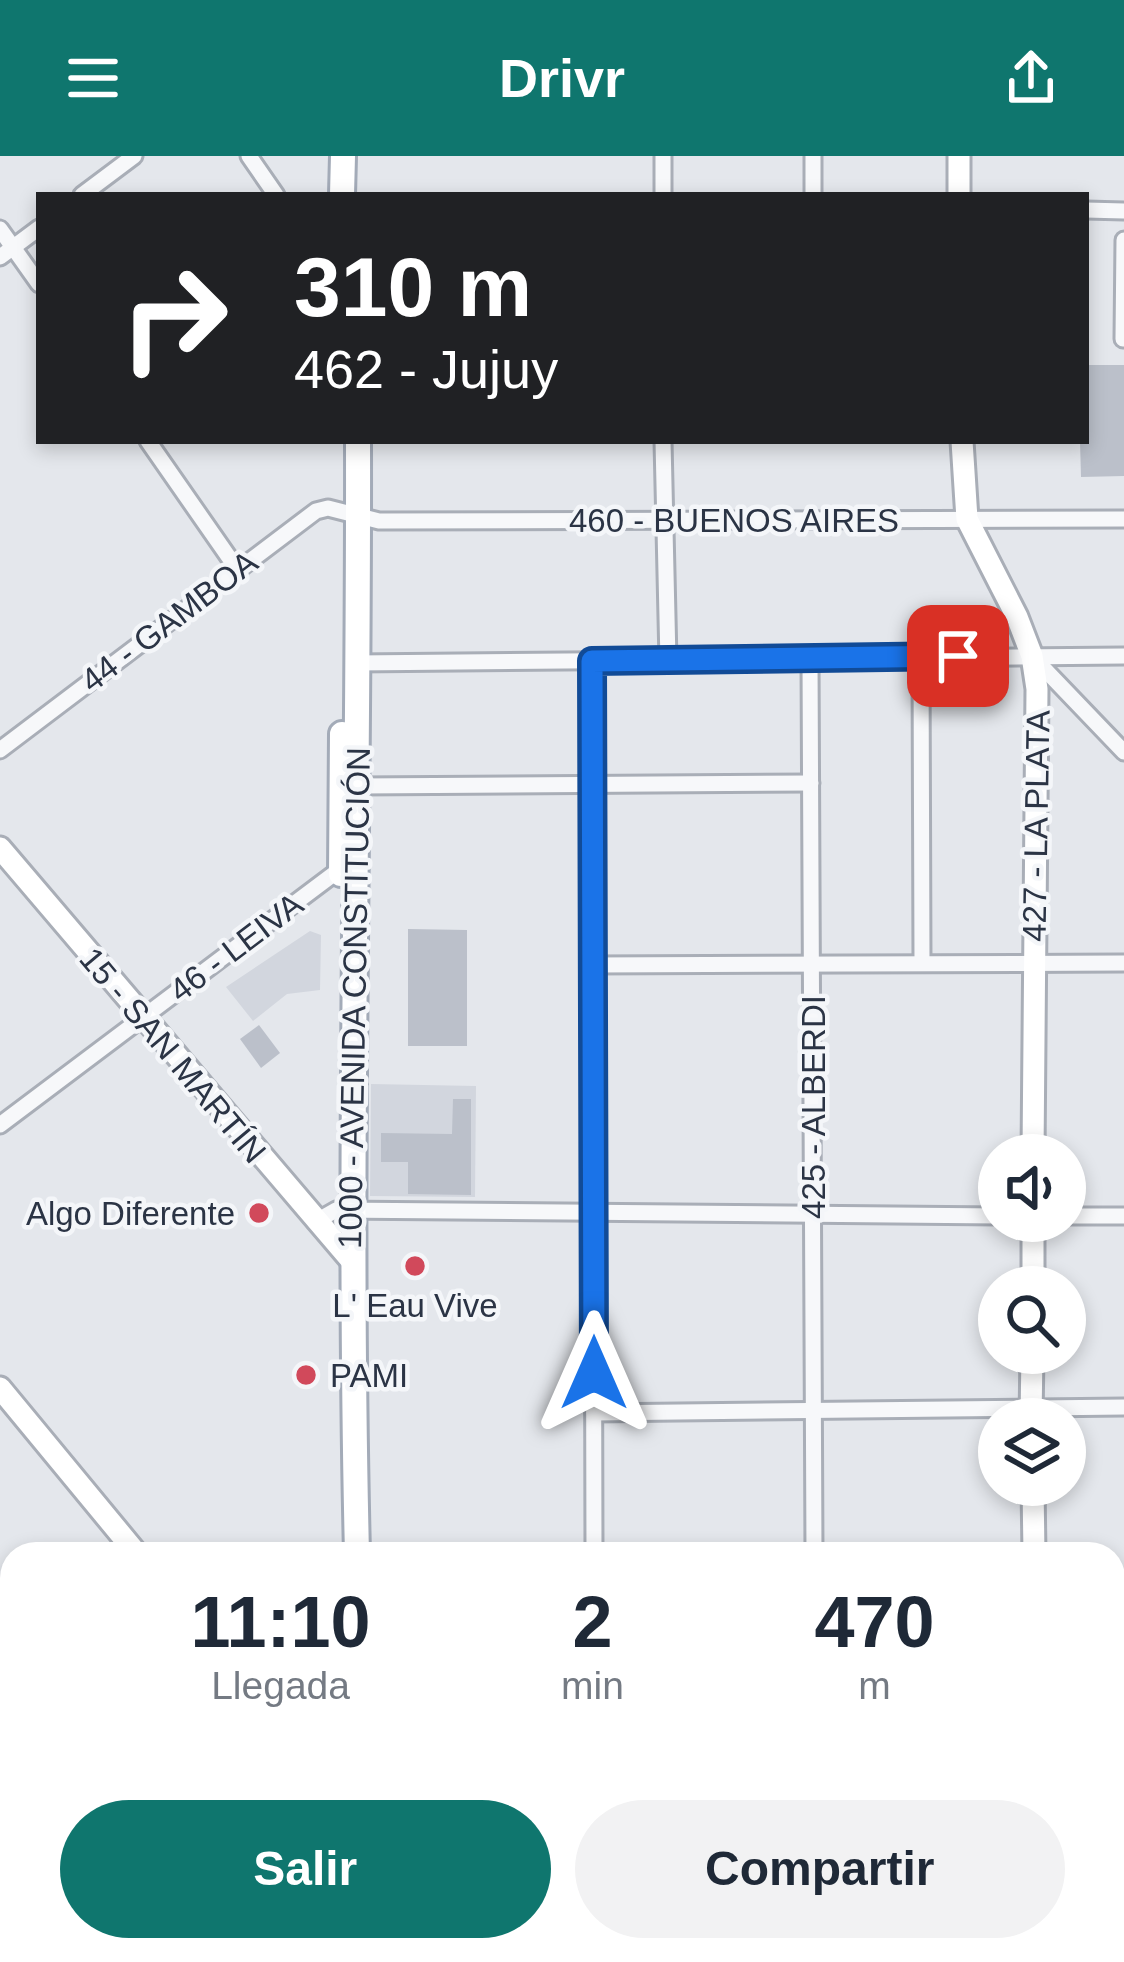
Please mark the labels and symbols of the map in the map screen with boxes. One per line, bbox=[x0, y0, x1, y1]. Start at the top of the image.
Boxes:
street label: 460 - BUENOS AIRES bbox=[569, 502, 899, 539]
street label: 44 - GAMBOA bbox=[74, 543, 264, 699]
pin bbox=[907, 605, 1009, 707]
street label: 427 - LA PLATA bbox=[1015, 710, 1057, 942]
street label: 1000 - AVENIDA CONSTITUCIÓN bbox=[331, 747, 377, 1249]
street label: 46 - LEIVA bbox=[162, 885, 310, 1009]
street label: 15 - SAN MARTÍN bbox=[72, 940, 274, 1170]
street label: 425 - ALBERDI bbox=[795, 995, 832, 1219]
place label: Algo Diferente bbox=[26, 1195, 235, 1232]
marker: Algo Diferente bbox=[246, 1200, 272, 1226]
marker: L' Eau Vive bbox=[402, 1253, 428, 1279]
place label: L' Eau Vive bbox=[332, 1287, 498, 1324]
position arrow bbox=[531, 1310, 657, 1436]
place label: PAMI bbox=[330, 1357, 408, 1394]
marker: PAMI bbox=[293, 1362, 319, 1388]

